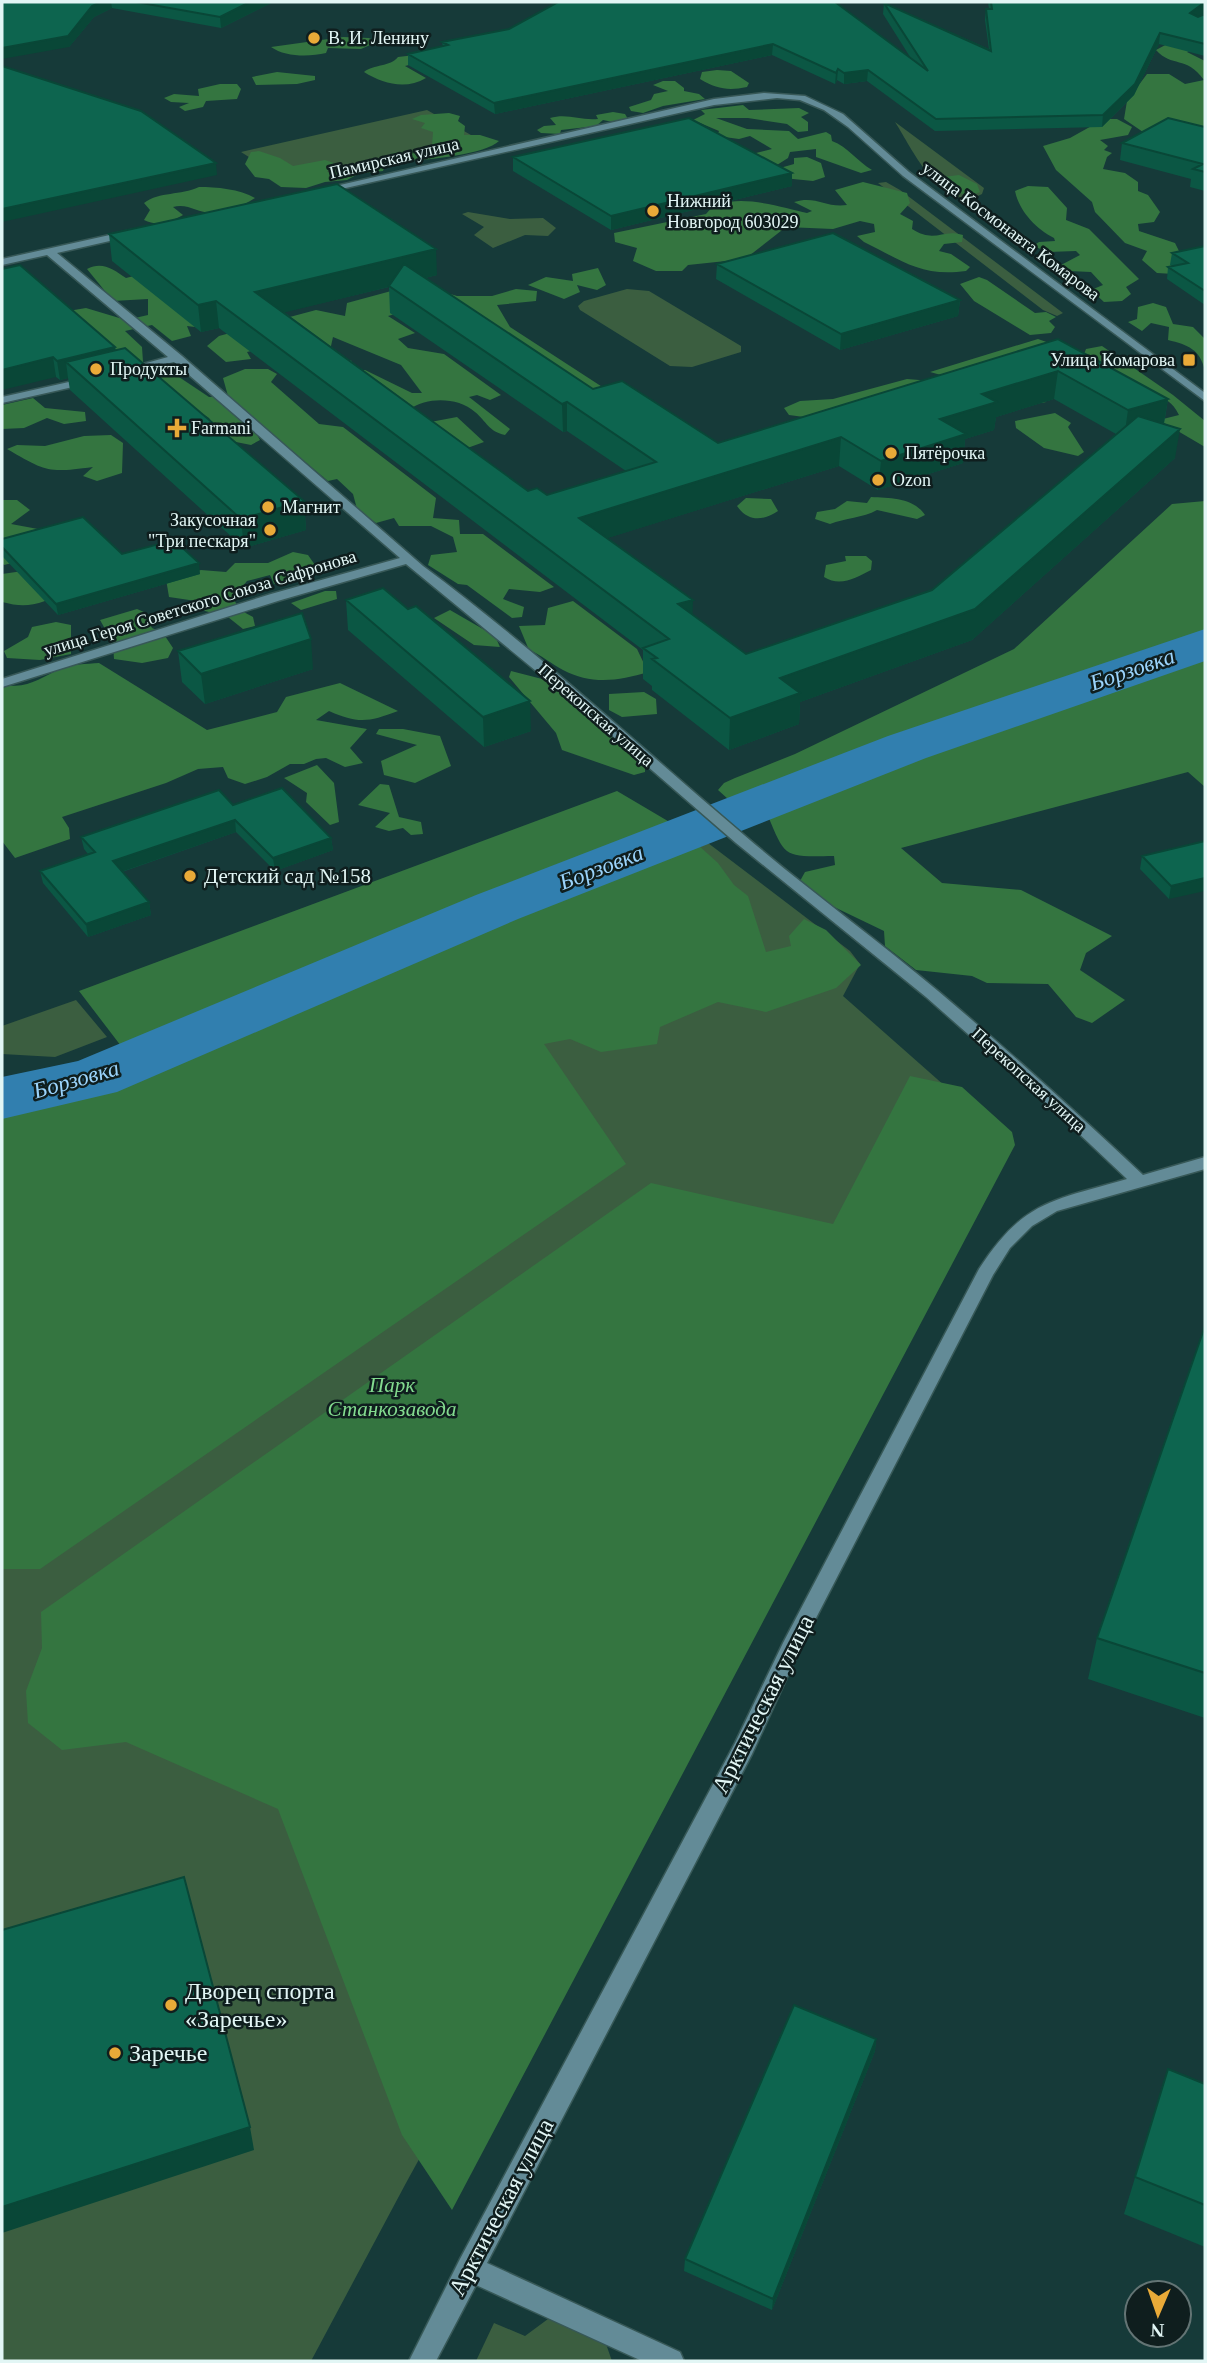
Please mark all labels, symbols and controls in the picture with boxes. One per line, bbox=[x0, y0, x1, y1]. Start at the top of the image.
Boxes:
place label: В. И. Ленину bbox=[328, 28, 429, 48]
marker: В. И. Ленину bbox=[306, 30, 322, 46]
street label: Памирская улица bbox=[327, 133, 461, 183]
street label: улица Космонавта Комарова bbox=[918, 158, 1104, 304]
place label: Нижний Новгород 603029 bbox=[667, 191, 799, 232]
marker: Нижний Новгород 603029 bbox=[645, 203, 661, 219]
place label: Улица Комарова bbox=[1050, 350, 1175, 370]
marker: Улица Комарова bbox=[1181, 352, 1197, 368]
place label: Продукты bbox=[110, 359, 187, 379]
marker: Продукты bbox=[88, 361, 104, 377]
place label: Farmani bbox=[191, 418, 251, 438]
marker: Farmani bbox=[169, 420, 185, 436]
place label: Пятёрочка bbox=[905, 443, 985, 463]
marker: Пятёрочка bbox=[883, 445, 899, 461]
place label: Ozon bbox=[892, 470, 931, 490]
marker: Ozon bbox=[870, 472, 886, 488]
place label: Магнит bbox=[282, 497, 341, 517]
marker: Магнит bbox=[260, 499, 276, 515]
place label: Закусочная "Три пескаря" bbox=[148, 510, 256, 551]
marker: Закусочная "Три пескаря" bbox=[262, 522, 278, 538]
street label: улица Героя Советского Союза Сафронова bbox=[41, 546, 359, 660]
water label: Борзовка bbox=[1085, 643, 1178, 696]
street label: Перекопская улица bbox=[534, 660, 658, 770]
water label: Борзовка bbox=[555, 840, 647, 895]
place label: Детский сад №158 bbox=[204, 864, 371, 888]
marker: Детский сад №158 bbox=[182, 868, 198, 884]
street label: Перекопская улица bbox=[968, 1024, 1090, 1136]
water label: Борзовка bbox=[29, 1055, 122, 1104]
park label: Парк Станкозавода bbox=[328, 1373, 456, 1421]
street label: Арктическая улица bbox=[707, 1610, 819, 1797]
place label: Дворец спорта «Заречье» bbox=[185, 1978, 335, 2032]
marker: Дворец спорта «Заречье» bbox=[163, 1997, 179, 2013]
place label: Заречье bbox=[129, 2040, 207, 2066]
marker: Заречье bbox=[107, 2045, 123, 2061]
street label: Арктическая улица bbox=[443, 2114, 559, 2300]
north arrow bbox=[1123, 2279, 1193, 2349]
text: N bbox=[1150, 2320, 1165, 2341]

